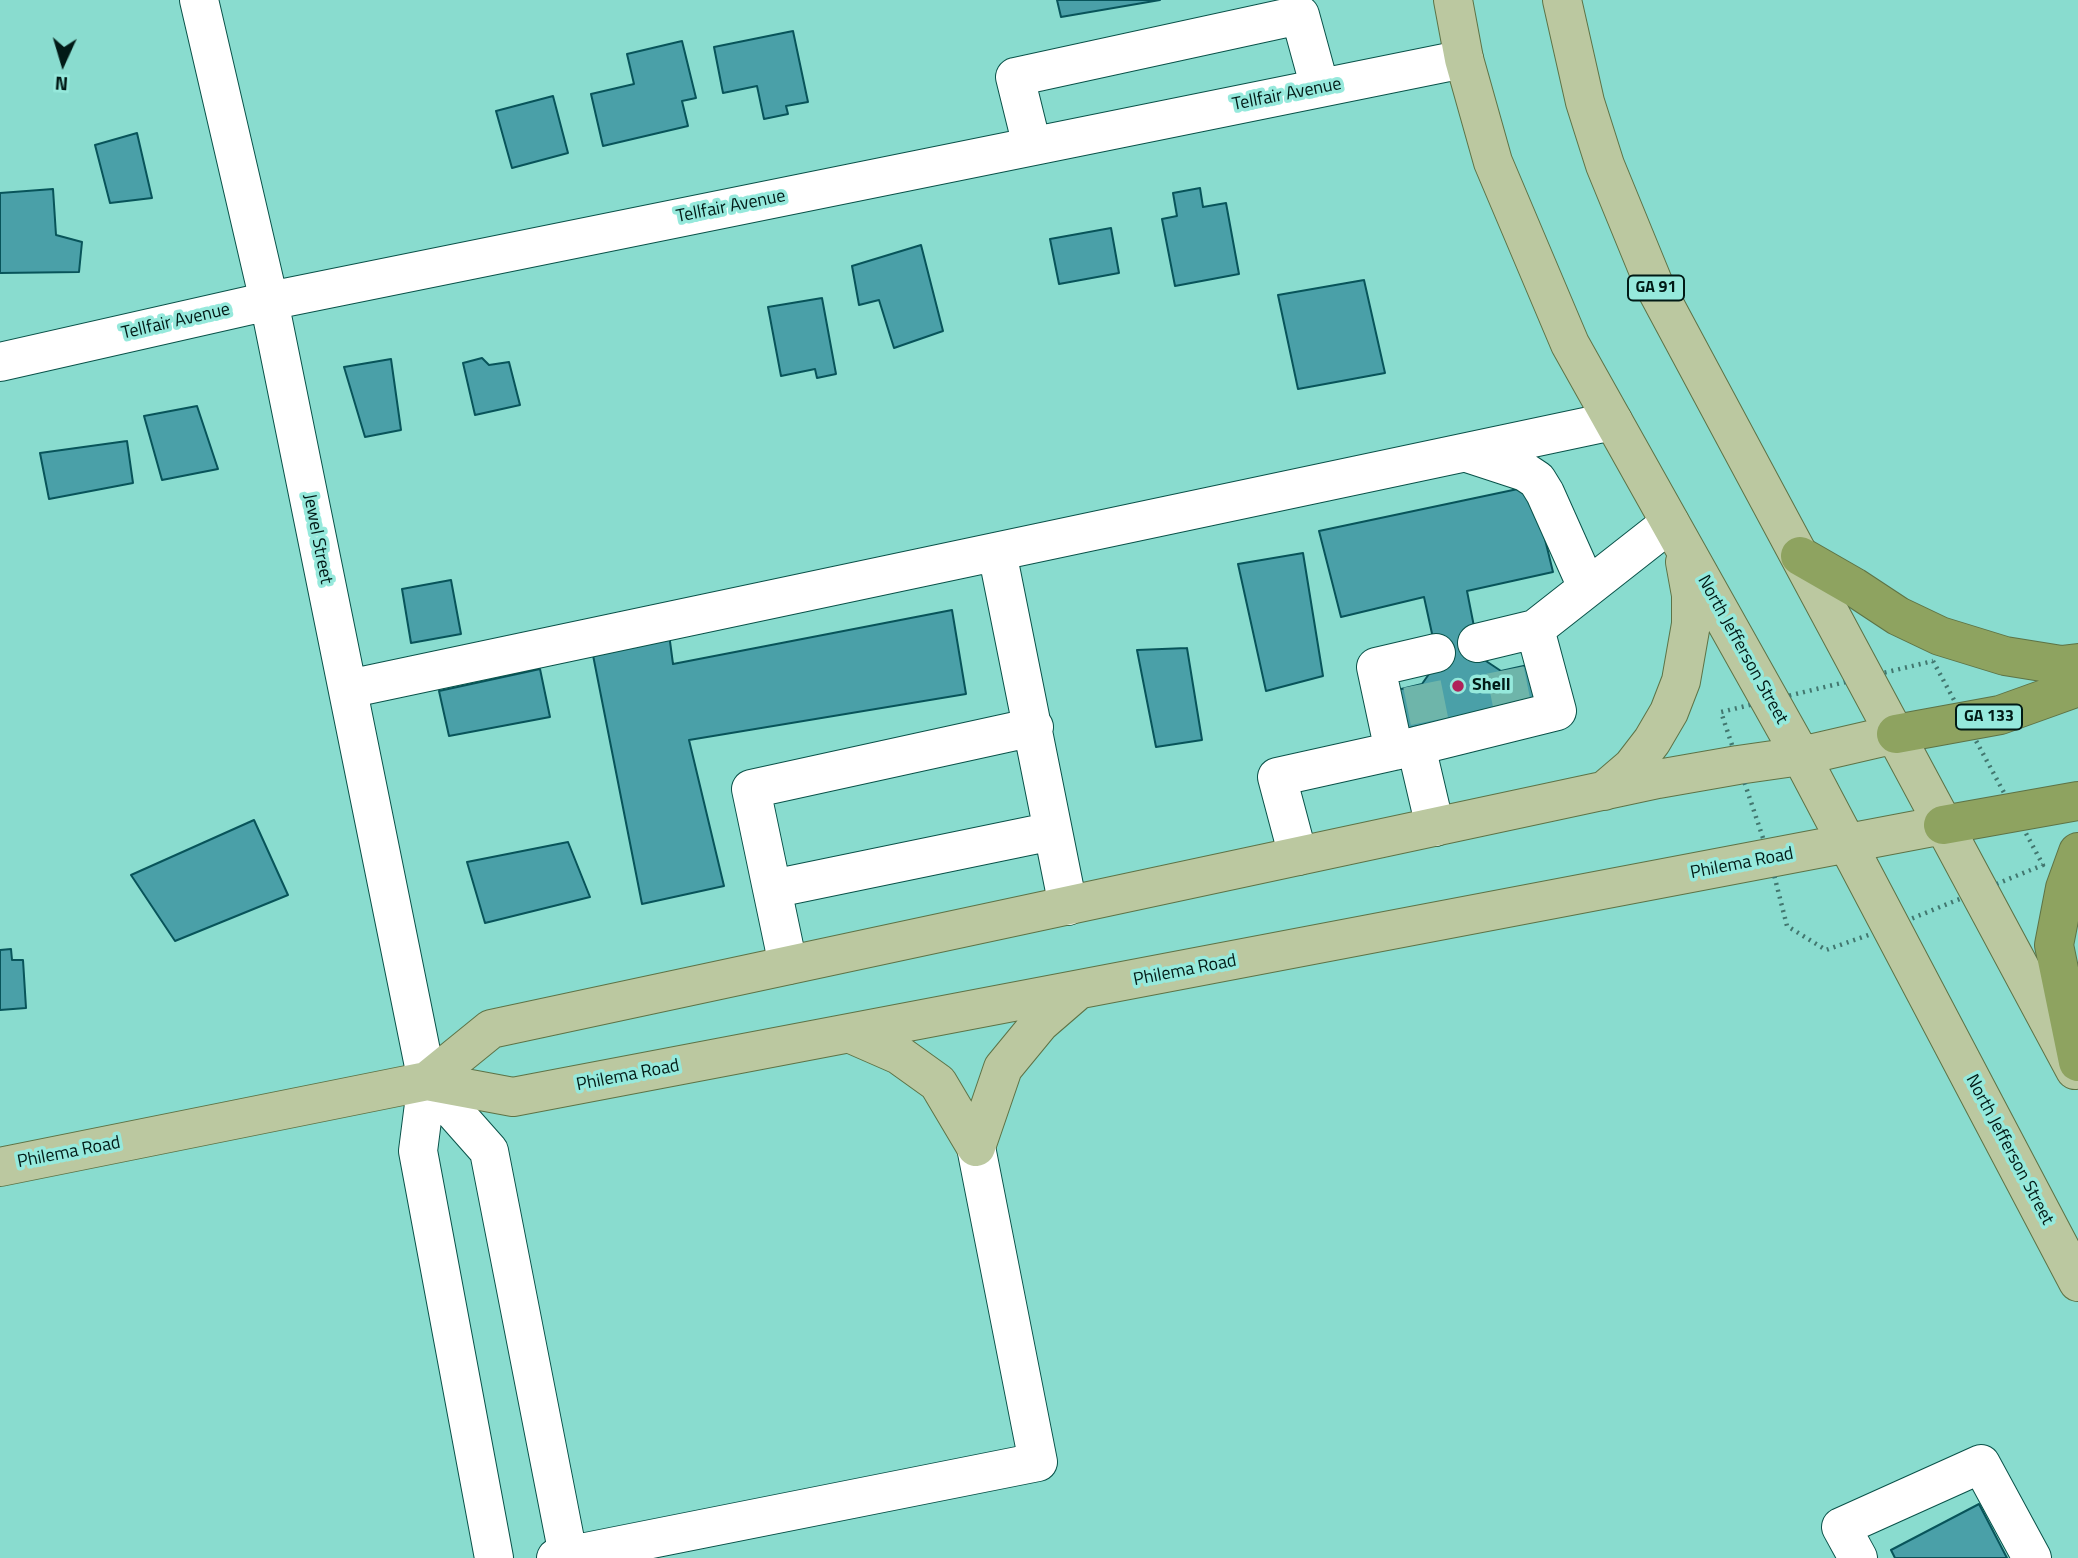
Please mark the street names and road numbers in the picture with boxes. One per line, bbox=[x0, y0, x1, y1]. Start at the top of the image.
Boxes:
street label: Tellfair Avenue bbox=[1231, 74, 1343, 116]
street label: Tellfair Avenue bbox=[675, 186, 787, 228]
road number: GA 91 bbox=[1628, 276, 1684, 300]
street label: Tellfair Avenue bbox=[120, 299, 232, 345]
street label: Jewel Street bbox=[298, 492, 336, 586]
street label: North Jefferson Street bbox=[1692, 572, 1792, 728]
road number: GA 133 bbox=[1956, 704, 2022, 730]
street label: Philema Road bbox=[1689, 843, 1795, 885]
street label: Philema Road bbox=[1132, 950, 1238, 992]
street label: Philema Road bbox=[575, 1055, 681, 1097]
street label: North Jefferson Street bbox=[1960, 1071, 2058, 1229]
street label: Philema Road bbox=[16, 1132, 122, 1174]

